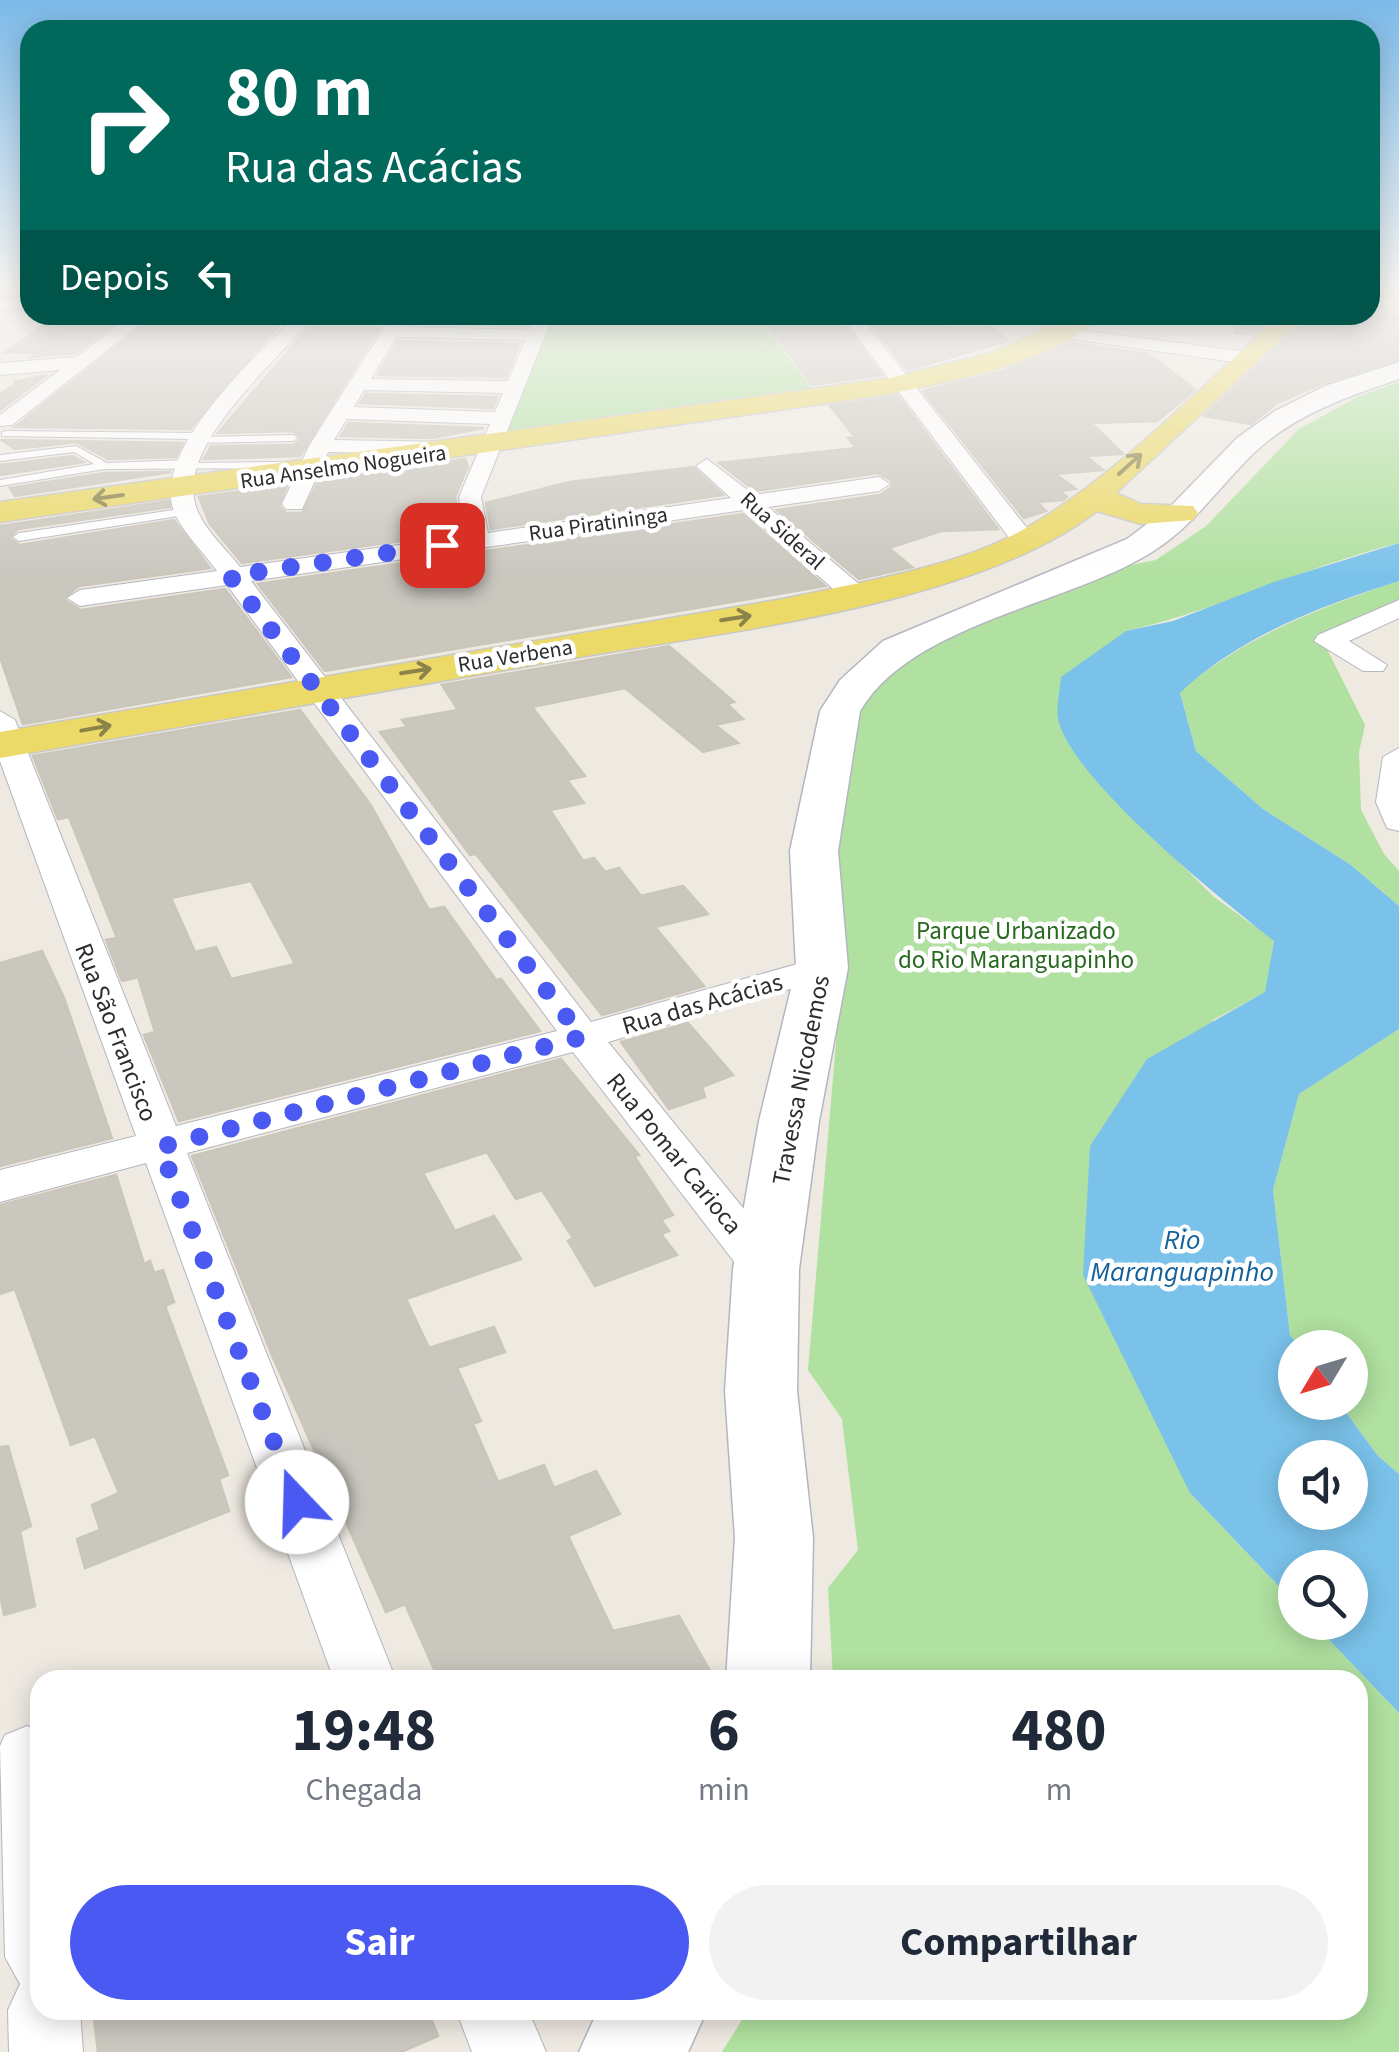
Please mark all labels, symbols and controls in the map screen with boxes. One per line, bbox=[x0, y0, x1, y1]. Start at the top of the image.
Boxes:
text: 80 m bbox=[225, 43, 373, 143]
icon: right bbox=[60, 60, 190, 190]
text: Rua das Acácias bbox=[225, 136, 523, 200]
icon: left bbox=[189, 250, 244, 305]
text: Depois bbox=[60, 251, 169, 305]
street label: Rua Anselmo Nogueira bbox=[238, 437, 448, 497]
one-way arrow bbox=[1117, 452, 1142, 475]
street label: Rua Sideral bbox=[733, 484, 832, 577]
one-way arrow bbox=[93, 489, 125, 507]
street label: Rua Piratininga bbox=[527, 498, 670, 550]
pin bbox=[400, 503, 485, 588]
icon: arrive bbox=[415, 518, 470, 573]
one-way arrow bbox=[720, 608, 752, 627]
street label: Rua Verbena bbox=[455, 631, 575, 681]
one-way arrow bbox=[399, 662, 432, 680]
one-way arrow bbox=[79, 718, 112, 737]
park label: Parque Urbanizado do Rio Maranguapinho bbox=[898, 913, 1134, 978]
street label: Rua São Francisco bbox=[65, 938, 167, 1127]
street label: Rua das Acácias bbox=[618, 964, 787, 1044]
street label: Travessa Nicodemos bbox=[763, 972, 839, 1188]
street label: Rua Pomar Carioca bbox=[598, 1065, 751, 1242]
water label: Rio Maranguapinho bbox=[1090, 1220, 1274, 1292]
north arrow bbox=[1278, 1330, 1368, 1420]
map controls bbox=[1278, 1330, 1368, 1640]
button: sound bbox=[1278, 1440, 1368, 1530]
position arrow bbox=[245, 1450, 349, 1554]
button: search bbox=[1278, 1550, 1368, 1640]
text: 19:48 bbox=[292, 1689, 436, 1774]
text: 6 bbox=[708, 1689, 740, 1774]
text: 480 bbox=[1011, 1689, 1106, 1774]
text: Chegada bbox=[306, 1767, 422, 1813]
text: min bbox=[698, 1767, 750, 1813]
text: m bbox=[1046, 1767, 1072, 1813]
button: Sair bbox=[70, 1885, 689, 2000]
button: Compartilhar bbox=[709, 1885, 1328, 2000]

